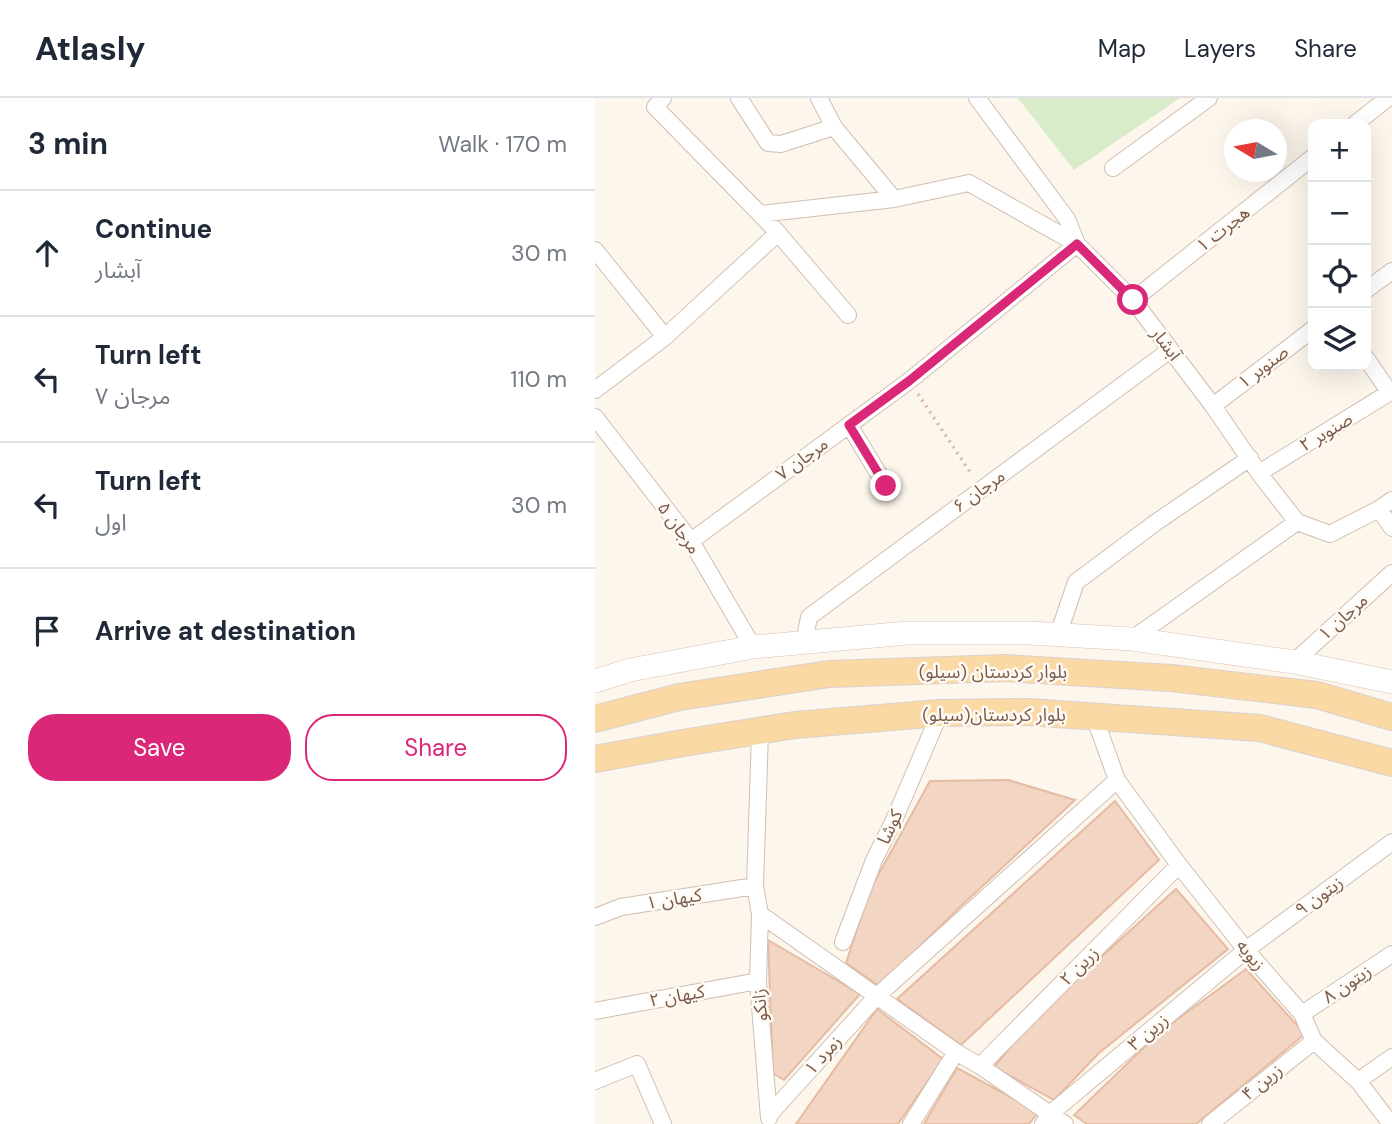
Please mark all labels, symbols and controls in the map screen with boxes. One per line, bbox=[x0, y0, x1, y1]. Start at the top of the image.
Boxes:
text: Atlasly bbox=[35, 27, 145, 70]
text: Map bbox=[1098, 33, 1146, 64]
text: Layers bbox=[1184, 33, 1256, 64]
text: Share bbox=[1294, 33, 1357, 64]
north arrow bbox=[1224, 119, 1287, 182]
map controls bbox=[1308, 119, 1371, 371]
button: + bbox=[1308, 119, 1371, 182]
text: 3 min bbox=[28, 124, 108, 163]
text: Walk · 170 m bbox=[438, 129, 567, 159]
button: − bbox=[1308, 182, 1371, 245]
street label: هجرت ۱ bbox=[1191, 200, 1255, 258]
text: Continue bbox=[95, 212, 212, 246]
icon: ahead bbox=[28, 234, 66, 272]
text: 30 m bbox=[511, 238, 567, 268]
button: locate bbox=[1308, 245, 1371, 308]
text: آبشار bbox=[95, 255, 141, 285]
route start bbox=[1117, 284, 1148, 315]
button: layers bbox=[1308, 308, 1371, 371]
street label: آبشار bbox=[1145, 322, 1187, 366]
text: Turn left bbox=[95, 338, 202, 372]
street label: صنوبر ۱ bbox=[1233, 340, 1293, 394]
icon: left bbox=[28, 360, 66, 398]
text: 110 m bbox=[510, 364, 567, 394]
text: مرجان ۷ bbox=[95, 381, 171, 411]
street label: صنوبر ۲ bbox=[1295, 407, 1357, 457]
street label: مرجان ۷ bbox=[771, 432, 833, 486]
text: Turn left bbox=[95, 464, 202, 498]
street label: مرجان ۶ bbox=[948, 464, 1010, 518]
route end bbox=[870, 470, 901, 501]
icon: left bbox=[28, 486, 66, 524]
text: 30 m bbox=[511, 490, 567, 520]
street label: مرجان ۵ bbox=[652, 497, 706, 559]
text: اول bbox=[95, 507, 127, 537]
street label: مرجان ۱ bbox=[1313, 588, 1373, 646]
icon: arrive bbox=[28, 612, 66, 650]
text: Arrive at destination bbox=[95, 614, 356, 648]
street label: بلوار کردستان (سیلو) bbox=[919, 660, 1067, 684]
street label: بلوار کردستان(سیلو) bbox=[922, 703, 1066, 727]
button: Save bbox=[28, 714, 291, 781]
button: Share bbox=[305, 714, 567, 781]
street label: کوشا bbox=[872, 805, 909, 848]
street label: زیتون ۹ bbox=[1290, 870, 1348, 922]
street label: کیهان ۱ bbox=[645, 883, 704, 915]
street label: زیویه bbox=[1231, 934, 1271, 976]
street label: زرین ۲ bbox=[1054, 941, 1104, 991]
street label: زیتون ۸ bbox=[1318, 959, 1376, 1009]
street label: کیهان ۲ bbox=[647, 979, 707, 1013]
street label: زانکو bbox=[747, 988, 773, 1022]
street label: زرین ۳ bbox=[1123, 1008, 1173, 1056]
street label: زمرد ۱ bbox=[799, 1030, 847, 1080]
street label: زرین ۴ bbox=[1236, 1058, 1288, 1106]

